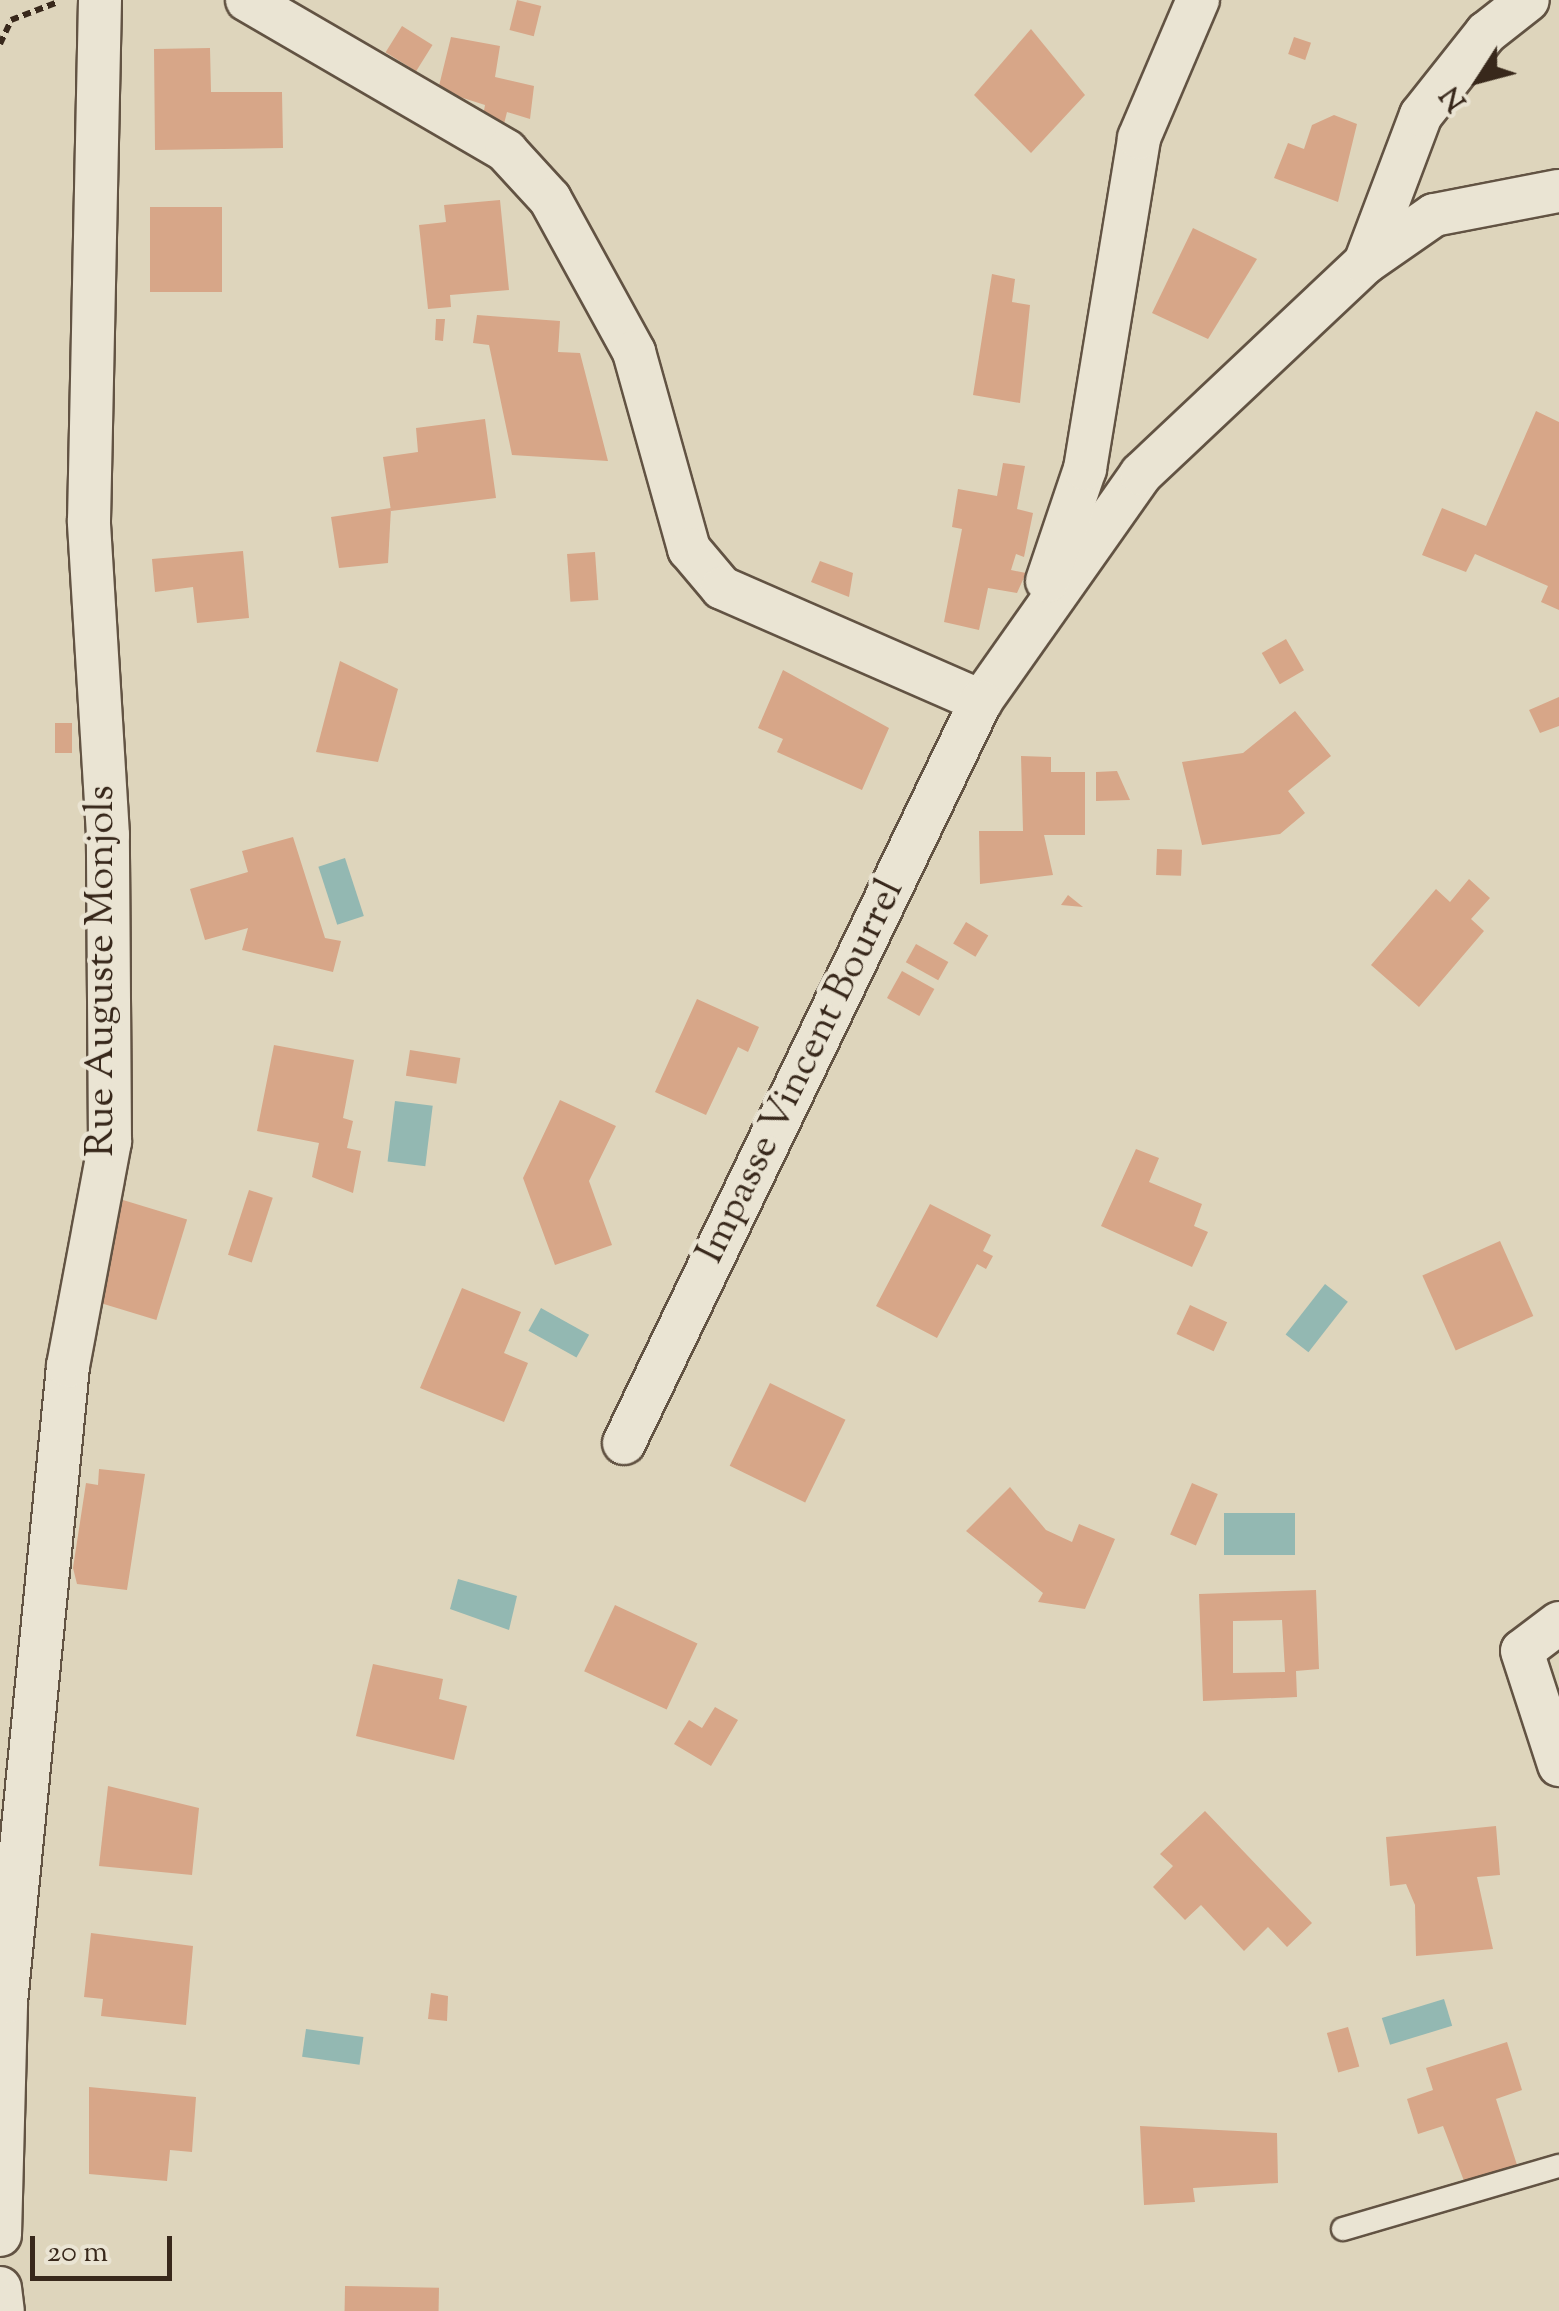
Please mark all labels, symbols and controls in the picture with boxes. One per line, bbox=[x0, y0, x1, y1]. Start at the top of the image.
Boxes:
north arrow bbox=[1429, 30, 1529, 130]
text: N bbox=[1432, 77, 1477, 118]
street label: Rue Auguste Monjols bbox=[79, 785, 127, 1157]
street label: Impasse Vincent Bourrel bbox=[688, 872, 916, 1272]
scale bar bbox=[35, 2216, 178, 2278]
text: 20 m bbox=[47, 2232, 108, 2275]

